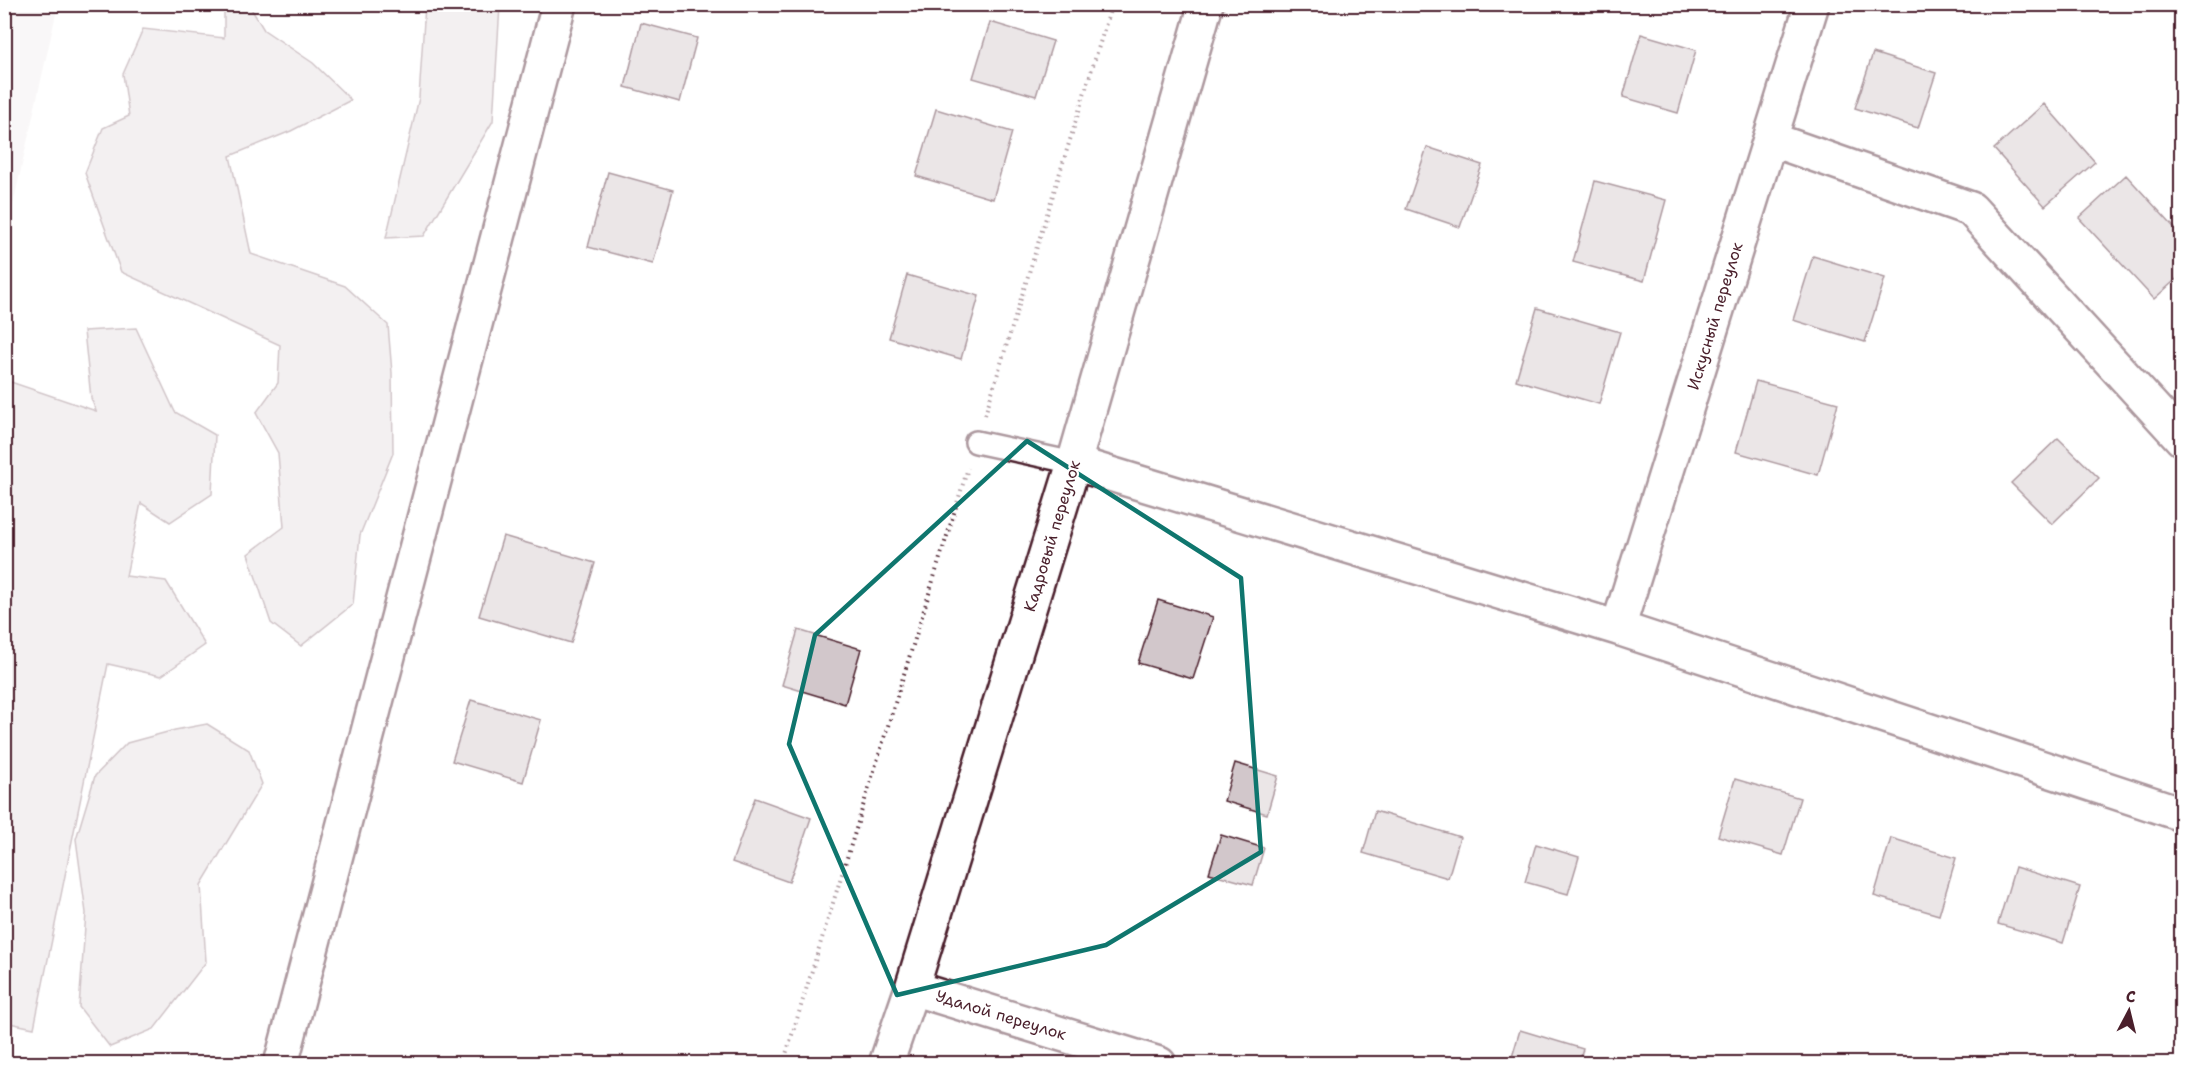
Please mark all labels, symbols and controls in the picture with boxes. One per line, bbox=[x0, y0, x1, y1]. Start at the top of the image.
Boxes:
street label: Искусный переулок bbox=[1683, 239, 1748, 392]
street label: Кадровый переулок bbox=[1019, 457, 1085, 614]
north arrow bbox=[2099, 981, 2159, 1041]
street label: Удалой переулок bbox=[933, 985, 1069, 1045]
text: С bbox=[2125, 986, 2137, 1008]

